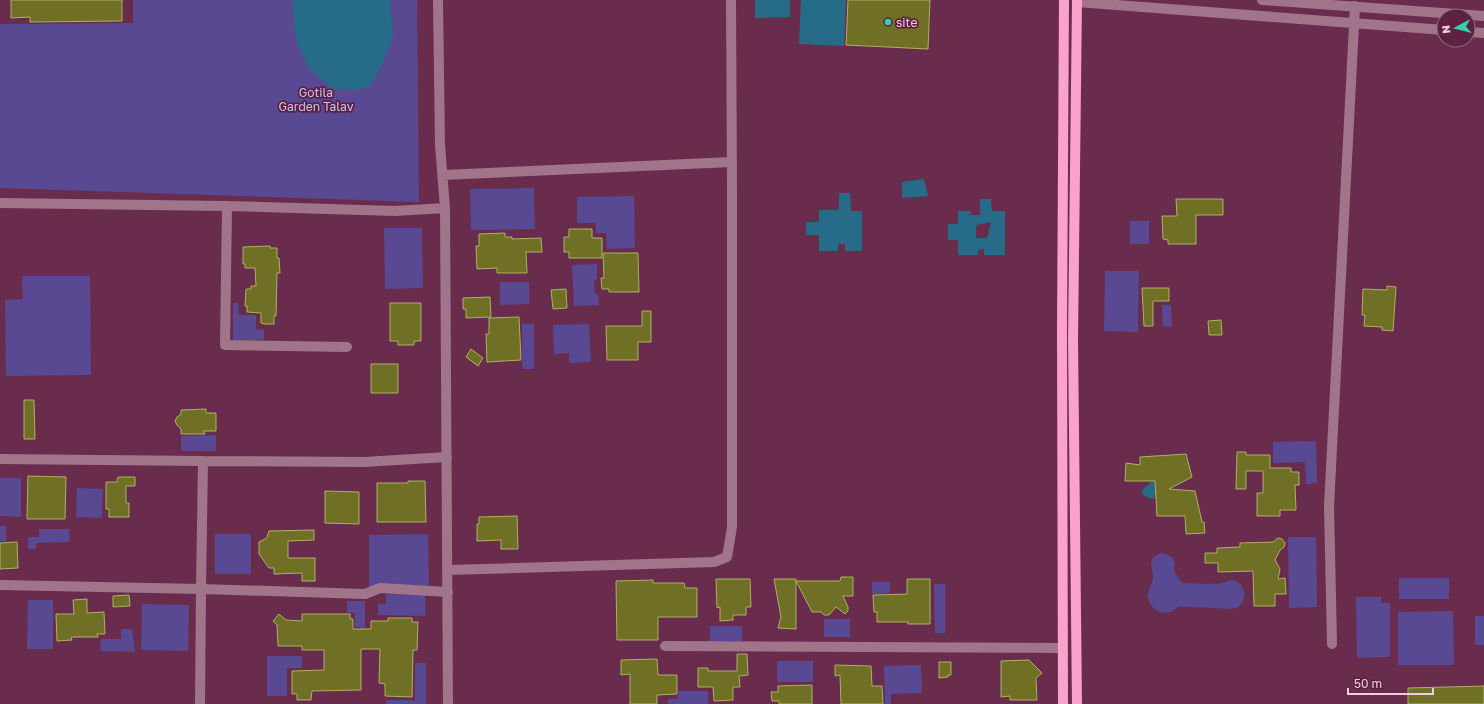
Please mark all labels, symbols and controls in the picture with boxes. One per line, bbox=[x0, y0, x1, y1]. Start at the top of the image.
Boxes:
north arrow bbox=[1436, 8, 1476, 48]
place label: site bbox=[896, 15, 917, 30]
marker: site bbox=[883, 17, 893, 27]
text: N bbox=[1439, 24, 1453, 34]
park label: Gotila Garden Talav bbox=[279, 85, 354, 114]
scale bar bbox=[1348, 670, 1433, 696]
text: 50 m bbox=[1354, 676, 1382, 691]

